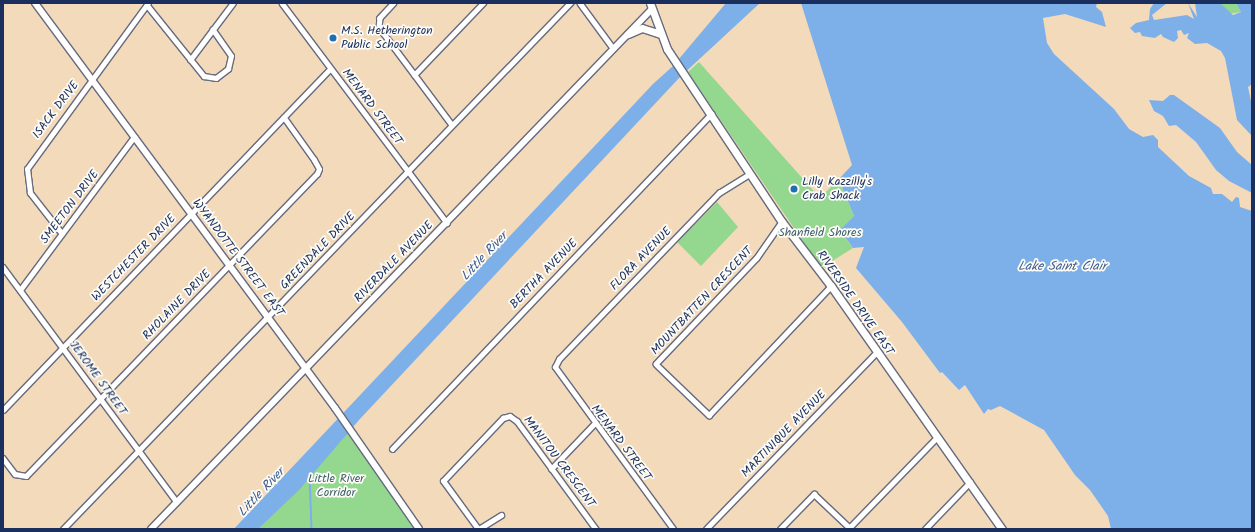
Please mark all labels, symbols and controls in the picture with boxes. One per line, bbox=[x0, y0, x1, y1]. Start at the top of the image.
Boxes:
place label: M.S. Hetherington Public School bbox=[341, 24, 433, 52]
marker: M.S. Hetherington Public School bbox=[328, 33, 338, 43]
street label: MENARD STREET bbox=[339, 66, 405, 148]
street label: ISACK DRIVE bbox=[30, 78, 82, 142]
street label: SMEETON DRIVE bbox=[38, 167, 102, 247]
place label: Lilly Kazzilly's Crab Shack bbox=[802, 175, 872, 203]
marker: Lilly Kazzilly's Crab Shack bbox=[789, 184, 799, 194]
street label: WYANDOTTE STREET EAST bbox=[189, 196, 287, 320]
street label: GREENDALE DRIVE bbox=[277, 209, 359, 293]
street label: WESTCHESTER DRIVE bbox=[89, 212, 179, 304]
street label: RIVERDALE AVENUE bbox=[351, 218, 437, 306]
street label: FLORA AVENUE bbox=[607, 224, 675, 294]
park label: Shanfield Shores bbox=[778, 226, 862, 240]
water label: Little River bbox=[459, 229, 511, 285]
street label: BERTHA AVENUE bbox=[507, 236, 581, 312]
street label: MOUNTBATTEN CRESCENT bbox=[648, 244, 756, 358]
street label: RIVERSIDE DRIVE EAST bbox=[813, 248, 897, 358]
water label: Lake Saint Clair bbox=[1018, 259, 1106, 275]
street label: RHOLAINE DRIVE bbox=[140, 267, 214, 343]
street label: JEROME STREET bbox=[66, 338, 130, 418]
street label: MARTINIQUE AVENUE bbox=[739, 387, 829, 481]
street label: MENARD STREET bbox=[588, 402, 654, 484]
street label: MANITOU CRESCENT bbox=[520, 413, 598, 511]
water label: Little River bbox=[236, 465, 288, 521]
park label: Little River Corridor bbox=[308, 472, 364, 500]

